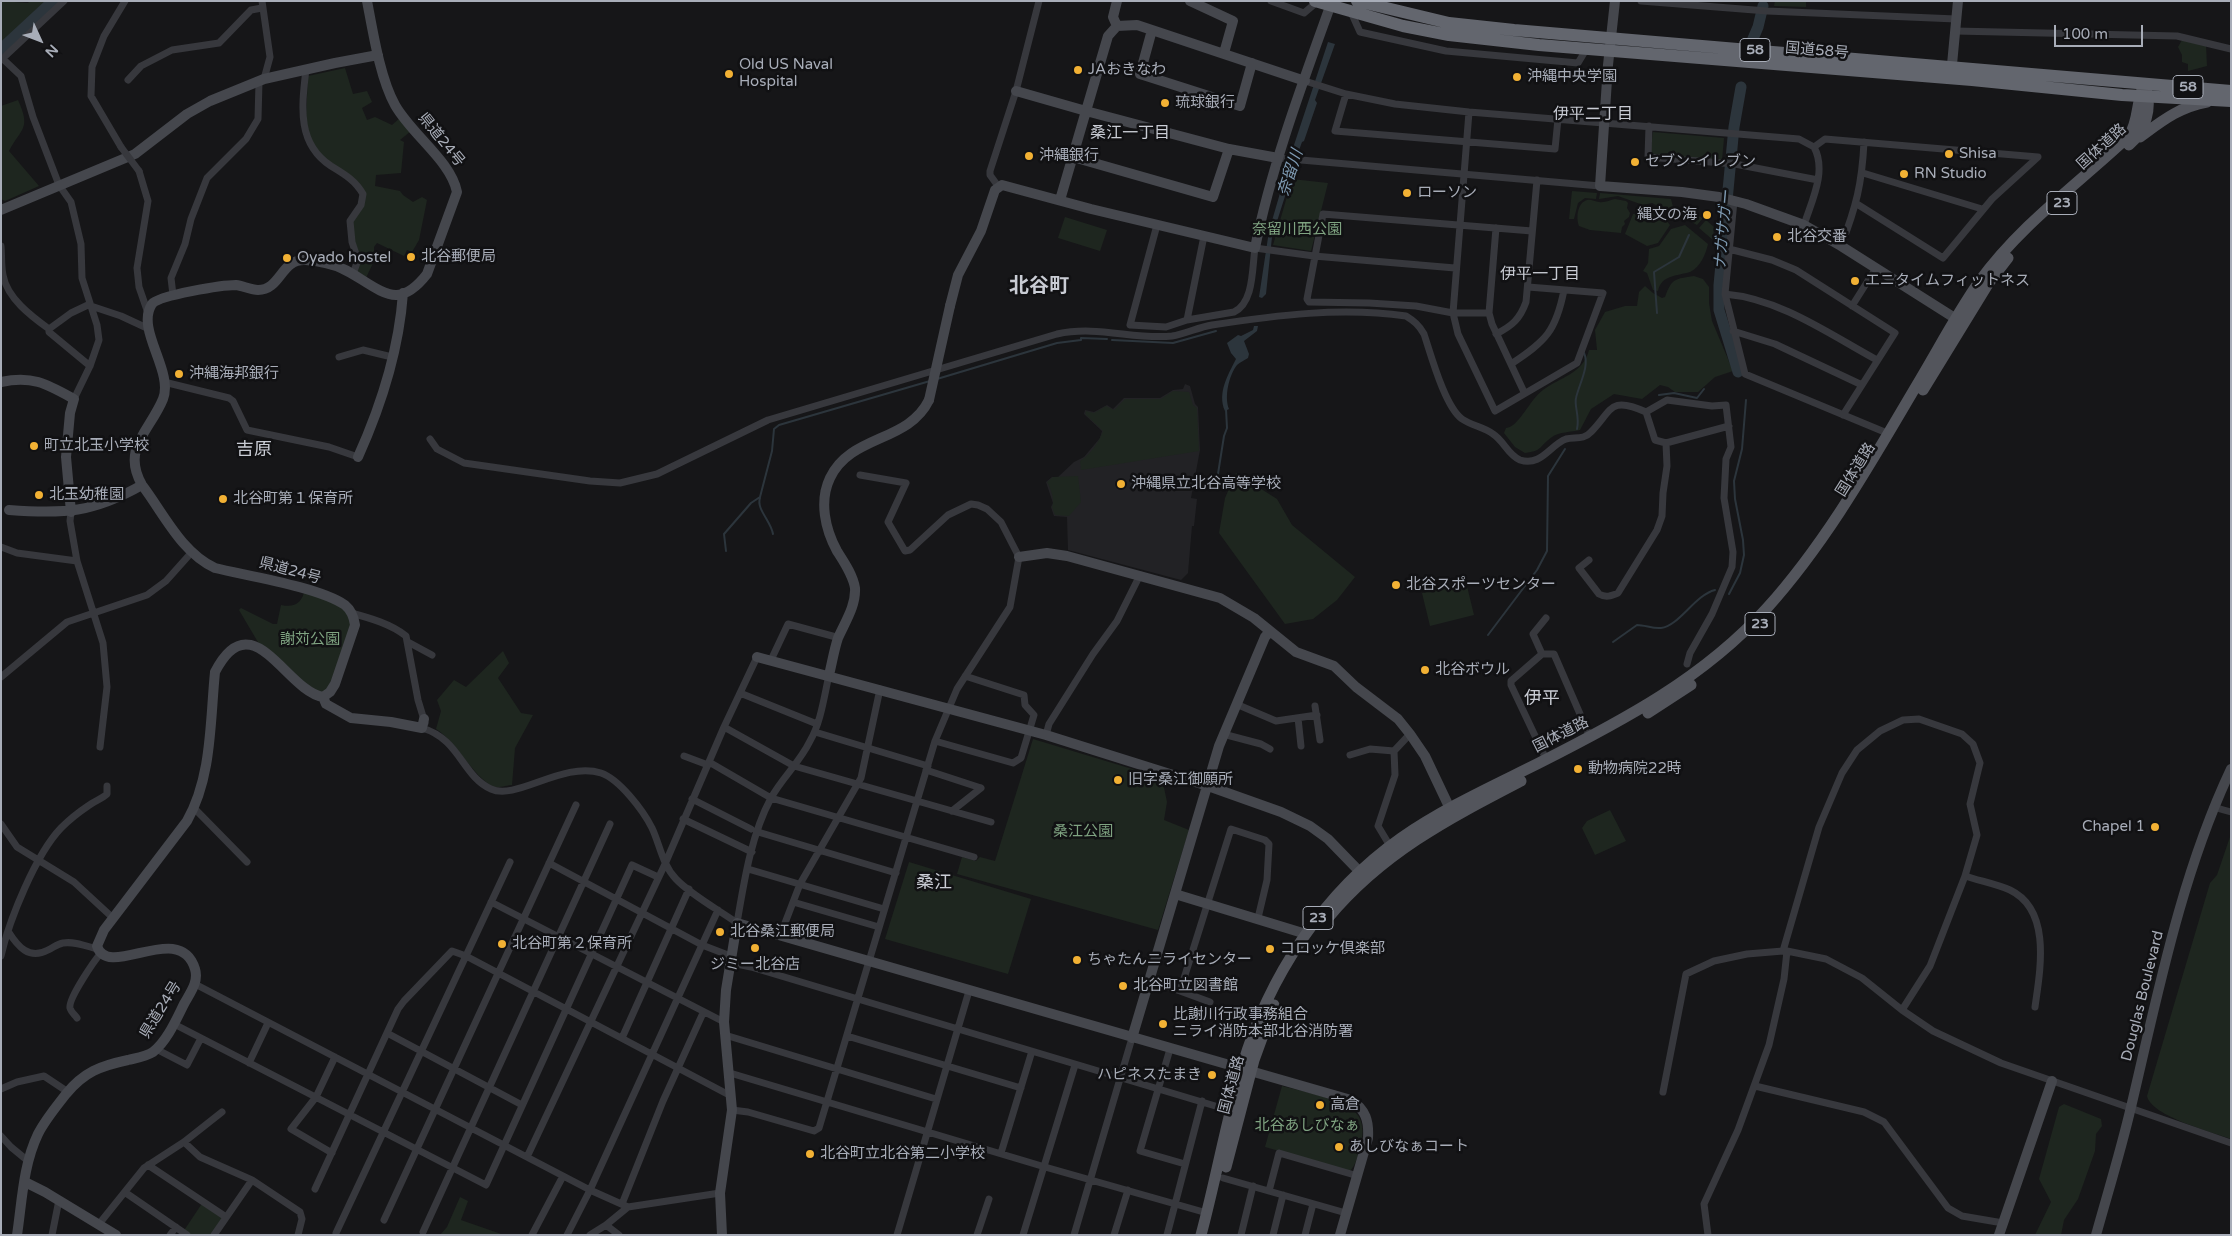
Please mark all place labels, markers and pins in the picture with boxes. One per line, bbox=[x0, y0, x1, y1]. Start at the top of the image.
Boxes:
place label: Old US Naval Hospital bbox=[739, 56, 833, 91]
place label: JAおきなわ bbox=[1088, 61, 1166, 79]
marker: JAおきなわ bbox=[1072, 64, 1084, 76]
marker: Old US Naval Hospital bbox=[723, 68, 735, 80]
place label: 沖縄中央学園 bbox=[1527, 68, 1617, 86]
marker: 沖縄中央学園 bbox=[1511, 71, 1523, 83]
place label: 琉球銀行 bbox=[1175, 94, 1235, 112]
marker: 琉球銀行 bbox=[1159, 97, 1171, 109]
place label: Shisa bbox=[1959, 145, 1997, 163]
place label: 沖縄銀行 bbox=[1039, 147, 1099, 165]
marker: Shisa bbox=[1943, 148, 1955, 160]
marker: 沖縄銀行 bbox=[1023, 150, 1035, 162]
place label: セブン-イレブン bbox=[1645, 153, 1756, 171]
marker: セブン-イレブン bbox=[1629, 156, 1641, 168]
place label: RN Studio bbox=[1914, 165, 1987, 183]
marker: RN Studio bbox=[1898, 168, 1910, 180]
place label: ローソン bbox=[1417, 184, 1477, 202]
marker: ローソン bbox=[1401, 187, 1413, 199]
place label: 縄文の海 bbox=[1637, 206, 1697, 224]
marker: 縄文の海 bbox=[1701, 209, 1713, 221]
place label: 北谷交番 bbox=[1787, 228, 1847, 246]
marker: 北谷交番 bbox=[1771, 231, 1783, 243]
place label: 北谷郵便局 bbox=[421, 248, 496, 266]
place label: Oyado hostel bbox=[297, 249, 391, 267]
marker: 北谷郵便局 bbox=[405, 251, 417, 263]
marker: Oyado hostel bbox=[281, 252, 293, 264]
place label: エニタイムフィットネス bbox=[1865, 272, 2030, 290]
marker: エニタイムフィットネス bbox=[1849, 275, 1861, 287]
place label: 沖縄海邦銀行 bbox=[189, 365, 279, 383]
marker: 沖縄海邦銀行 bbox=[173, 368, 185, 380]
place label: 町立北玉小学校 bbox=[44, 437, 149, 455]
marker: 町立北玉小学校 bbox=[28, 440, 40, 452]
place label: 沖縄県立北谷高等学校 bbox=[1131, 475, 1281, 493]
marker: 沖縄県立北谷高等学校 bbox=[1115, 478, 1127, 490]
place label: 北玉幼稚園 bbox=[49, 486, 124, 504]
marker: 北玉幼稚園 bbox=[33, 489, 45, 501]
place label: 北谷町第１保育所 bbox=[233, 490, 353, 508]
marker: 北谷町第１保育所 bbox=[217, 493, 229, 505]
place label: 北谷スポーツセンター bbox=[1406, 576, 1556, 594]
marker: 北谷スポーツセンター bbox=[1390, 579, 1402, 591]
place label: 北谷ボウル bbox=[1435, 661, 1510, 679]
marker: 北谷ボウル bbox=[1419, 664, 1431, 676]
place label: 動物病院22時 bbox=[1588, 760, 1682, 778]
marker: 動物病院22時 bbox=[1572, 763, 1584, 775]
place label: 旧字桑江御願所 bbox=[1128, 771, 1233, 789]
marker: 旧字桑江御願所 bbox=[1112, 774, 1124, 786]
place label: Chapel 1 bbox=[2082, 818, 2145, 836]
marker: Chapel 1 bbox=[2149, 821, 2161, 833]
place label: 北谷桑江郵便局 bbox=[730, 923, 835, 941]
marker: 北谷桑江郵便局 bbox=[714, 926, 726, 938]
place label: 北谷町第２保育所 bbox=[512, 935, 632, 953]
marker: 北谷町第２保育所 bbox=[496, 938, 508, 950]
place label: コロッケ倶楽部 bbox=[1280, 940, 1385, 958]
marker: ジミー北谷店 bbox=[749, 942, 761, 954]
marker: コロッケ倶楽部 bbox=[1264, 943, 1276, 955]
place label: ちゃたんニライセンター bbox=[1087, 951, 1252, 969]
marker: ちゃたんニライセンター bbox=[1071, 954, 1083, 966]
place label: ジミー北谷店 bbox=[710, 956, 800, 974]
place label: 北谷町立図書館 bbox=[1133, 977, 1238, 995]
marker: 北谷町立図書館 bbox=[1117, 980, 1129, 992]
place label: 比謝川行政事務組合 ニライ消防本部北谷消防署 bbox=[1173, 1006, 1353, 1041]
marker: 比謝川行政事務組合 ニライ消防本部北谷消防署 bbox=[1157, 1018, 1169, 1030]
place label: ハピネスたまき bbox=[1097, 1066, 1202, 1084]
marker: ハピネスたまき bbox=[1206, 1069, 1218, 1081]
place label: 高倉 bbox=[1330, 1096, 1360, 1114]
marker: 高倉 bbox=[1314, 1099, 1326, 1111]
place label: あしびなぁコート bbox=[1349, 1138, 1469, 1156]
marker: あしびなぁコート bbox=[1333, 1141, 1345, 1153]
place label: 北谷町立北谷第二小学校 bbox=[820, 1145, 985, 1163]
marker: 北谷町立北谷第二小学校 bbox=[804, 1148, 816, 1160]

